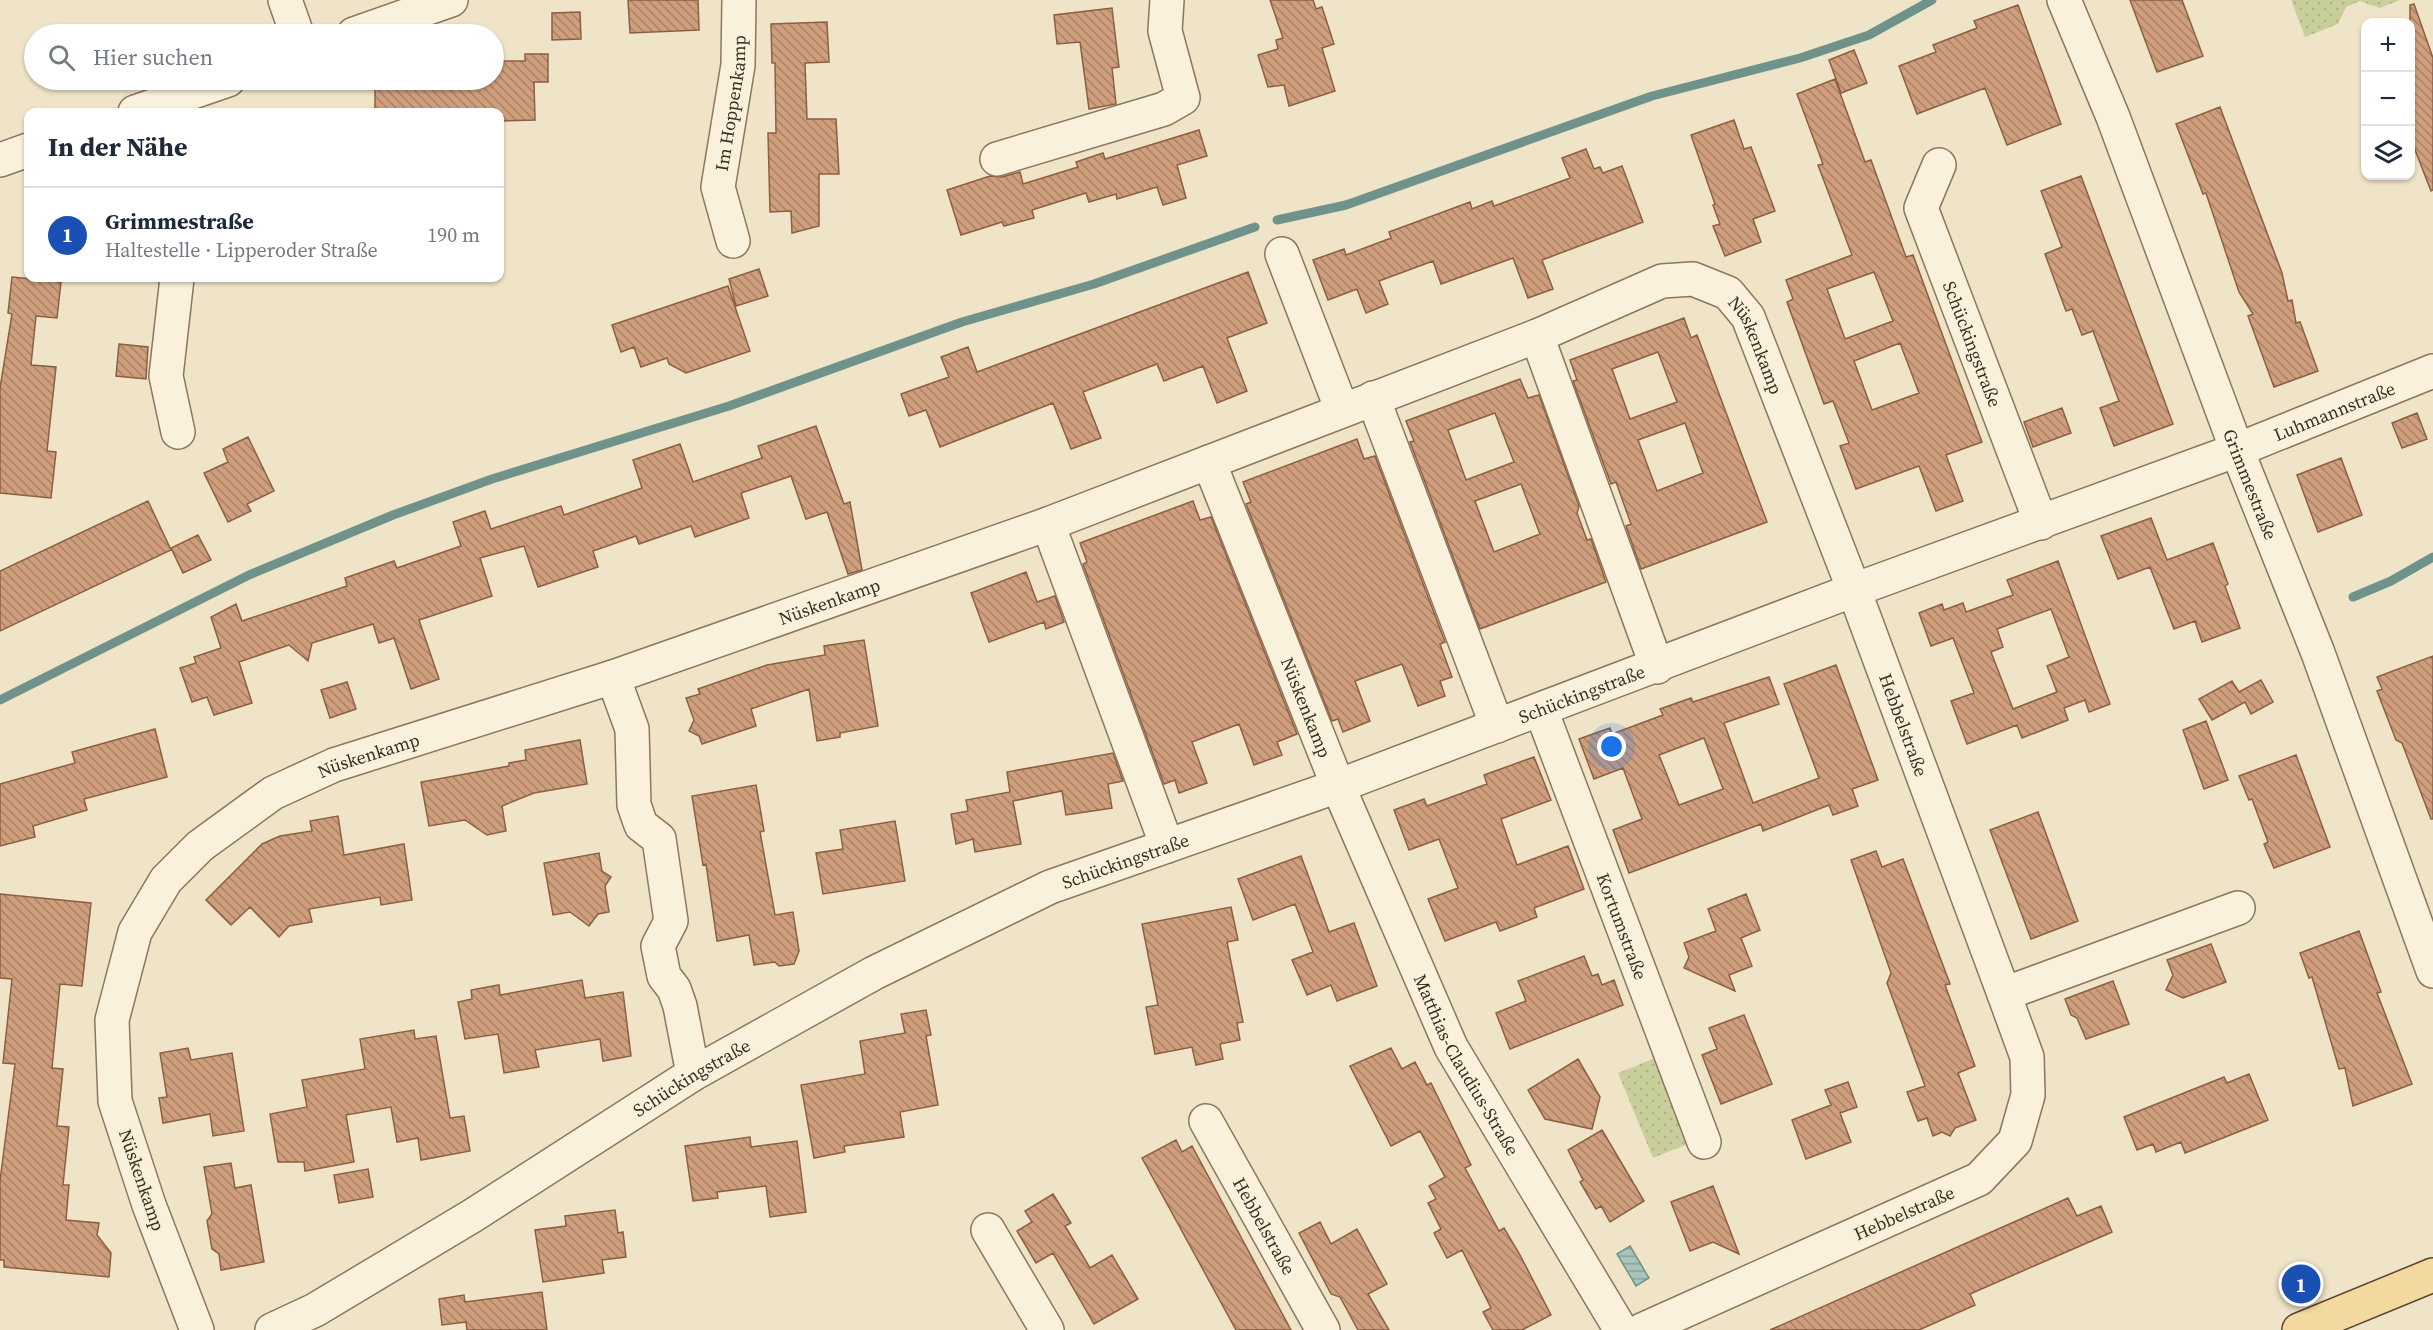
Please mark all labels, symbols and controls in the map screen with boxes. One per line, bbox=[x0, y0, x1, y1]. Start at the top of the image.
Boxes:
map controls bbox=[2361, 18, 2415, 180]
button: + bbox=[2361, 18, 2415, 72]
search box bbox=[24, 24, 504, 90]
street label: Im Hoppenkamp bbox=[708, 35, 751, 173]
icon: search bbox=[45, 41, 78, 74]
text: Hier suchen bbox=[93, 42, 213, 72]
button: − bbox=[2361, 72, 2415, 126]
button: layers bbox=[2361, 126, 2415, 180]
text: In der Nähe bbox=[48, 129, 188, 165]
text: Grimmestraße bbox=[105, 206, 254, 236]
text: 1 bbox=[62, 221, 73, 249]
text: 190 m bbox=[427, 221, 480, 249]
text: Haltestelle · Lipperoder Straße bbox=[105, 236, 378, 264]
street label: Schückingstraße bbox=[1937, 277, 2008, 410]
street label: Nüskenkamp bbox=[1723, 290, 1789, 398]
street label: Luhmannstraße bbox=[2270, 375, 2399, 447]
street label: Grimmestraße bbox=[2218, 425, 2284, 543]
street label: Nüskenkamp bbox=[775, 572, 883, 630]
street label: Nüskenkamp bbox=[1275, 653, 1338, 761]
street label: Schückingstraße bbox=[1515, 658, 1648, 729]
street label: Hebbelstraße bbox=[1874, 670, 1935, 780]
street label: Nüskenkamp bbox=[313, 726, 422, 784]
your location bbox=[1597, 732, 1626, 761]
street label: Schückingstraße bbox=[1058, 827, 1192, 894]
street label: Kortumstraße bbox=[1591, 869, 1654, 983]
street label: Matthias-Claudius-Straße bbox=[1408, 970, 1526, 1160]
street label: Schückingstraße bbox=[628, 1032, 754, 1122]
street label: Nüskenkamp bbox=[113, 1126, 171, 1234]
street label: Hebbelstraße bbox=[1227, 1173, 1302, 1279]
street label: Hebbelstraße bbox=[1850, 1180, 1958, 1246]
pin: 1 bbox=[2282, 1262, 2320, 1306]

